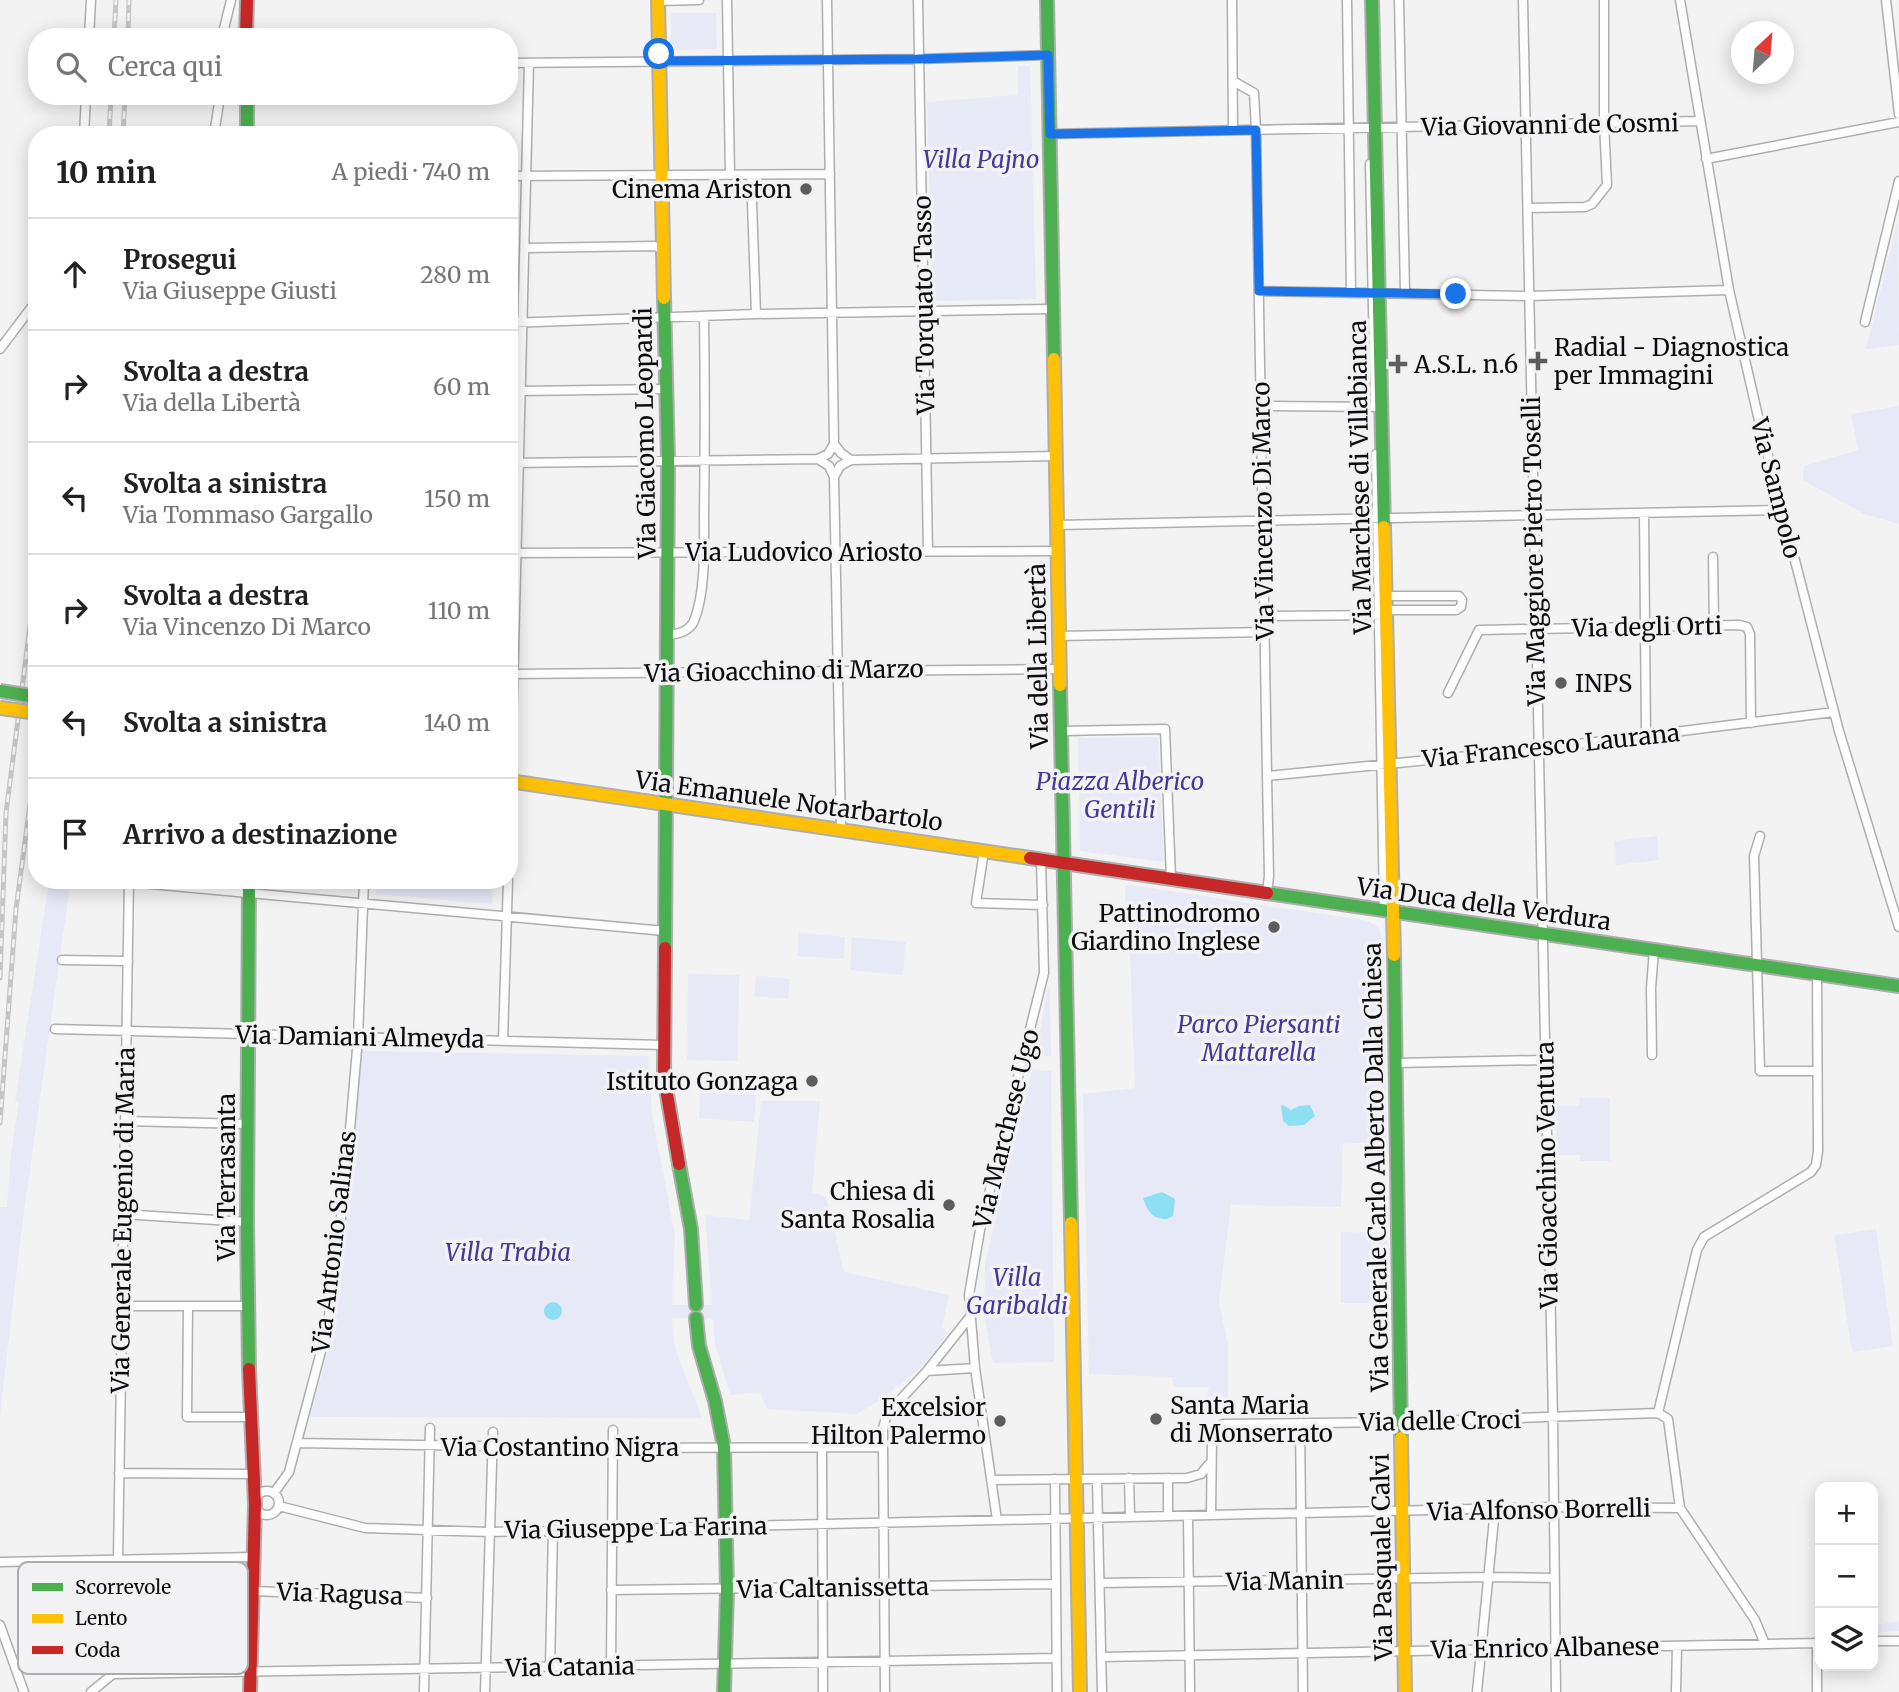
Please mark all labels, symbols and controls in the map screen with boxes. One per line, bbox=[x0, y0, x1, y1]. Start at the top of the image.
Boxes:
north arrow bbox=[1731, 21, 1794, 84]
search box bbox=[28, 28, 518, 105]
route start bbox=[643, 38, 674, 69]
icon: search bbox=[52, 48, 90, 86]
text: Cerca qui bbox=[108, 50, 222, 83]
street label: Via Giovanni de Cosmi bbox=[1420, 107, 1679, 143]
park label: Villa Pajno bbox=[923, 144, 1039, 175]
text: 10 min bbox=[56, 153, 156, 191]
text: A piedi · 740 m bbox=[332, 157, 490, 186]
place label: Cinema Ariston bbox=[612, 174, 792, 205]
marker: Cinema Ariston bbox=[798, 181, 814, 197]
street label: Via Torquato Tasso bbox=[907, 195, 941, 416]
text: Prosegui bbox=[123, 243, 237, 276]
icon: ahead bbox=[56, 255, 94, 293]
text: 280 m bbox=[420, 260, 490, 289]
text: Via Giuseppe Giusti bbox=[123, 276, 337, 305]
route end bbox=[1440, 278, 1471, 309]
street label: Via Giacomo Leopardi bbox=[627, 307, 663, 560]
street label: Via Marchese di Villabianca bbox=[1342, 320, 1378, 635]
place label: Radial - Diagnostica per Immagini bbox=[1554, 332, 1789, 391]
place label: A.S.L. n.6 bbox=[1413, 349, 1518, 380]
marker: Radial - Diagnostica per Immagini bbox=[1528, 351, 1548, 371]
marker: A.S.L. n.6 bbox=[1388, 354, 1408, 374]
text: Svolta a destra bbox=[123, 355, 309, 388]
icon: right bbox=[56, 367, 94, 405]
text: 60 m bbox=[433, 372, 490, 401]
street label: Via Vincenzo Di Marco bbox=[1245, 381, 1281, 642]
text: Via della Libertà bbox=[123, 388, 301, 417]
street label: Via Maggiore Pietro Toselli bbox=[1516, 396, 1552, 707]
street label: Via Sampolo bbox=[1743, 414, 1808, 561]
text: Svolta a sinistra bbox=[123, 467, 327, 500]
icon: left bbox=[56, 479, 94, 517]
text: 150 m bbox=[424, 484, 490, 513]
text: Via Tommaso Gargallo bbox=[123, 500, 373, 529]
street label: Via Ludovico Ariosto bbox=[684, 537, 923, 568]
street label: Via della Libertà bbox=[1021, 563, 1055, 750]
text: Svolta a destra bbox=[123, 579, 309, 612]
icon: right bbox=[56, 591, 94, 629]
text: 110 m bbox=[428, 596, 490, 625]
street label: Via degli Orti bbox=[1571, 610, 1723, 644]
text: Via Vincenzo Di Marco bbox=[123, 612, 371, 641]
street label: Via Gioacchino di Marzo bbox=[643, 653, 924, 689]
place label: INPS bbox=[1575, 668, 1632, 699]
marker: INPS bbox=[1553, 675, 1569, 691]
icon: left bbox=[56, 703, 94, 741]
text: Svolta a sinistra bbox=[123, 706, 327, 739]
text: 140 m bbox=[424, 708, 490, 737]
street label: Via Francesco Laurana bbox=[1420, 717, 1681, 775]
street label: Via Emanuele Notarbartolo bbox=[632, 764, 945, 838]
park label: Piazza Alberico Gentili bbox=[1036, 766, 1204, 825]
icon: arrive bbox=[56, 815, 94, 853]
text: Arrivo a destinazione bbox=[123, 818, 397, 851]
street label: Via Duca della Verdura bbox=[1354, 871, 1613, 937]
place label: Pattinodromo Giardino Inglese bbox=[1071, 898, 1260, 957]
marker: Pattinodromo Giardino Inglese bbox=[1266, 919, 1282, 935]
street label: Via Generale Carlo Alberto Dalla Chiesa bbox=[1357, 942, 1395, 1393]
park label: Parco Piersanti Mattarella bbox=[1177, 1009, 1341, 1068]
street label: Via Damiani Almeyda bbox=[234, 1019, 485, 1055]
street label: Via Marchese Ugo bbox=[966, 1026, 1046, 1233]
street label: Via Gioacchino Ventura bbox=[1529, 1041, 1565, 1310]
street label: Via Generale Eugenio di Maria bbox=[104, 1047, 142, 1394]
place label: Istituto Gonzaga bbox=[606, 1066, 798, 1097]
marker: Istituto Gonzaga bbox=[804, 1073, 820, 1089]
street label: Via Terrasanta bbox=[211, 1093, 242, 1262]
street label: Via Antonio Salinas bbox=[305, 1129, 363, 1356]
place label: Chiesa di Santa Rosalia bbox=[780, 1176, 935, 1235]
marker: Chiesa di Santa Rosalia bbox=[941, 1197, 957, 1213]
park label: Villa Trabia bbox=[445, 1237, 571, 1268]
park label: Villa Garibaldi bbox=[966, 1262, 1068, 1321]
place label: Santa Maria di Monserrato bbox=[1170, 1390, 1333, 1449]
place label: Excelsior Hilton Palermo bbox=[811, 1392, 986, 1451]
street label: Via delle Croci bbox=[1358, 1404, 1522, 1438]
marker: Santa Maria di Monserrato bbox=[1148, 1411, 1164, 1427]
marker: Excelsior Hilton Palermo bbox=[992, 1413, 1008, 1429]
street label: Via Costantino Nigra bbox=[440, 1432, 679, 1463]
street label: Via Pasquale Calvi bbox=[1365, 1453, 1399, 1662]
map controls bbox=[1815, 1482, 1878, 1671]
button: + bbox=[1815, 1482, 1878, 1545]
street label: Via Alfonso Borrelli bbox=[1426, 1493, 1651, 1527]
street label: Via Giuseppe La Farina bbox=[503, 1510, 768, 1546]
button: − bbox=[1815, 1545, 1878, 1608]
legend bbox=[18, 1562, 248, 1674]
street label: Via Manin bbox=[1225, 1564, 1344, 1598]
street label: Via Caltanissetta bbox=[736, 1571, 929, 1605]
text: Scorrevole bbox=[75, 1575, 171, 1599]
street label: Via Ragusa bbox=[275, 1576, 404, 1612]
text: Lento bbox=[75, 1606, 127, 1630]
button: layers bbox=[1815, 1608, 1878, 1671]
street label: Via Enrico Albanese bbox=[1430, 1631, 1659, 1666]
text: Coda bbox=[75, 1638, 121, 1662]
street label: Via Catania bbox=[504, 1650, 635, 1684]

